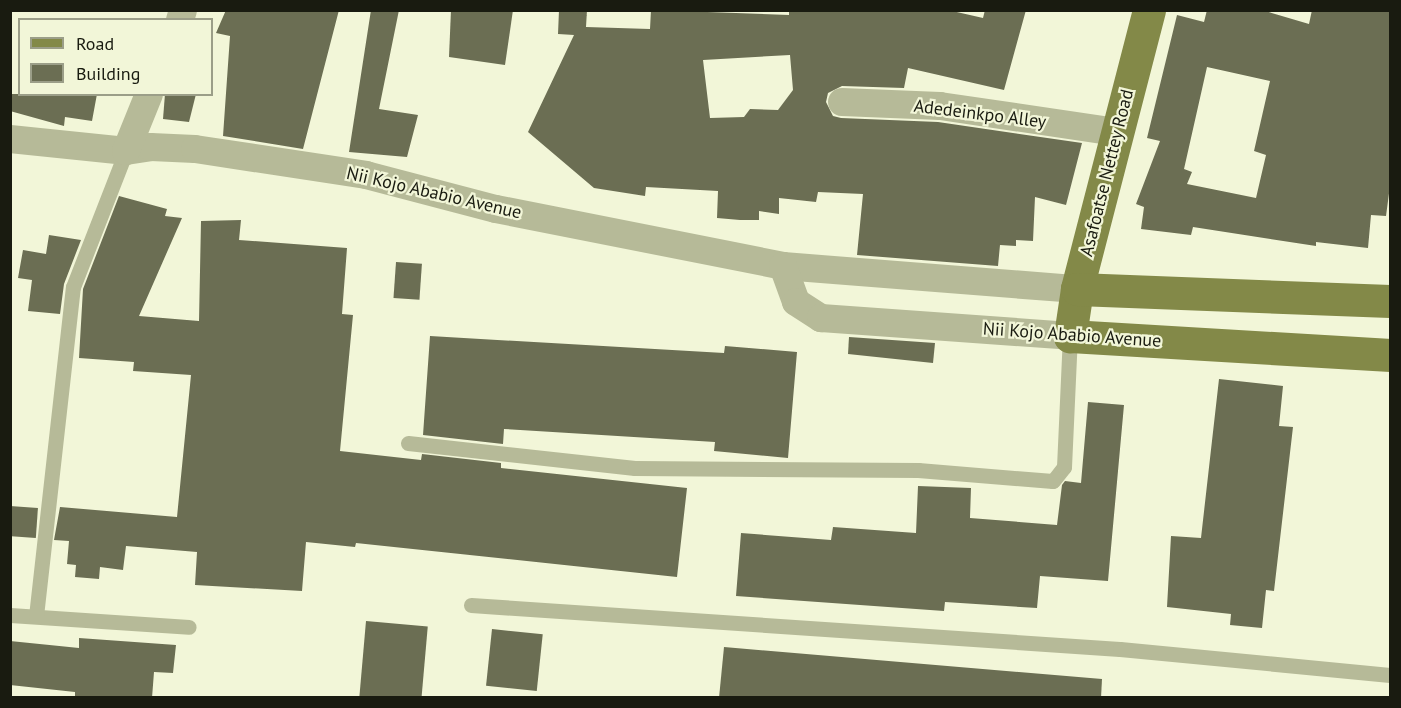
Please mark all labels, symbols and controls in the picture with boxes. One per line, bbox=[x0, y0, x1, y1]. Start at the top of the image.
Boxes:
legend bbox=[18, 18, 213, 96]
text: Road bbox=[76, 32, 114, 55]
text: Building bbox=[76, 62, 140, 85]
street label: Asafoatse Nettey Road bbox=[1076, 87, 1138, 259]
street label: Adedeinkpo Alley bbox=[912, 95, 1048, 133]
street label: Nii Kojo Ababio Avenue bbox=[344, 162, 524, 224]
street label: Nii Kojo Ababio Avenue bbox=[981, 318, 1163, 352]

